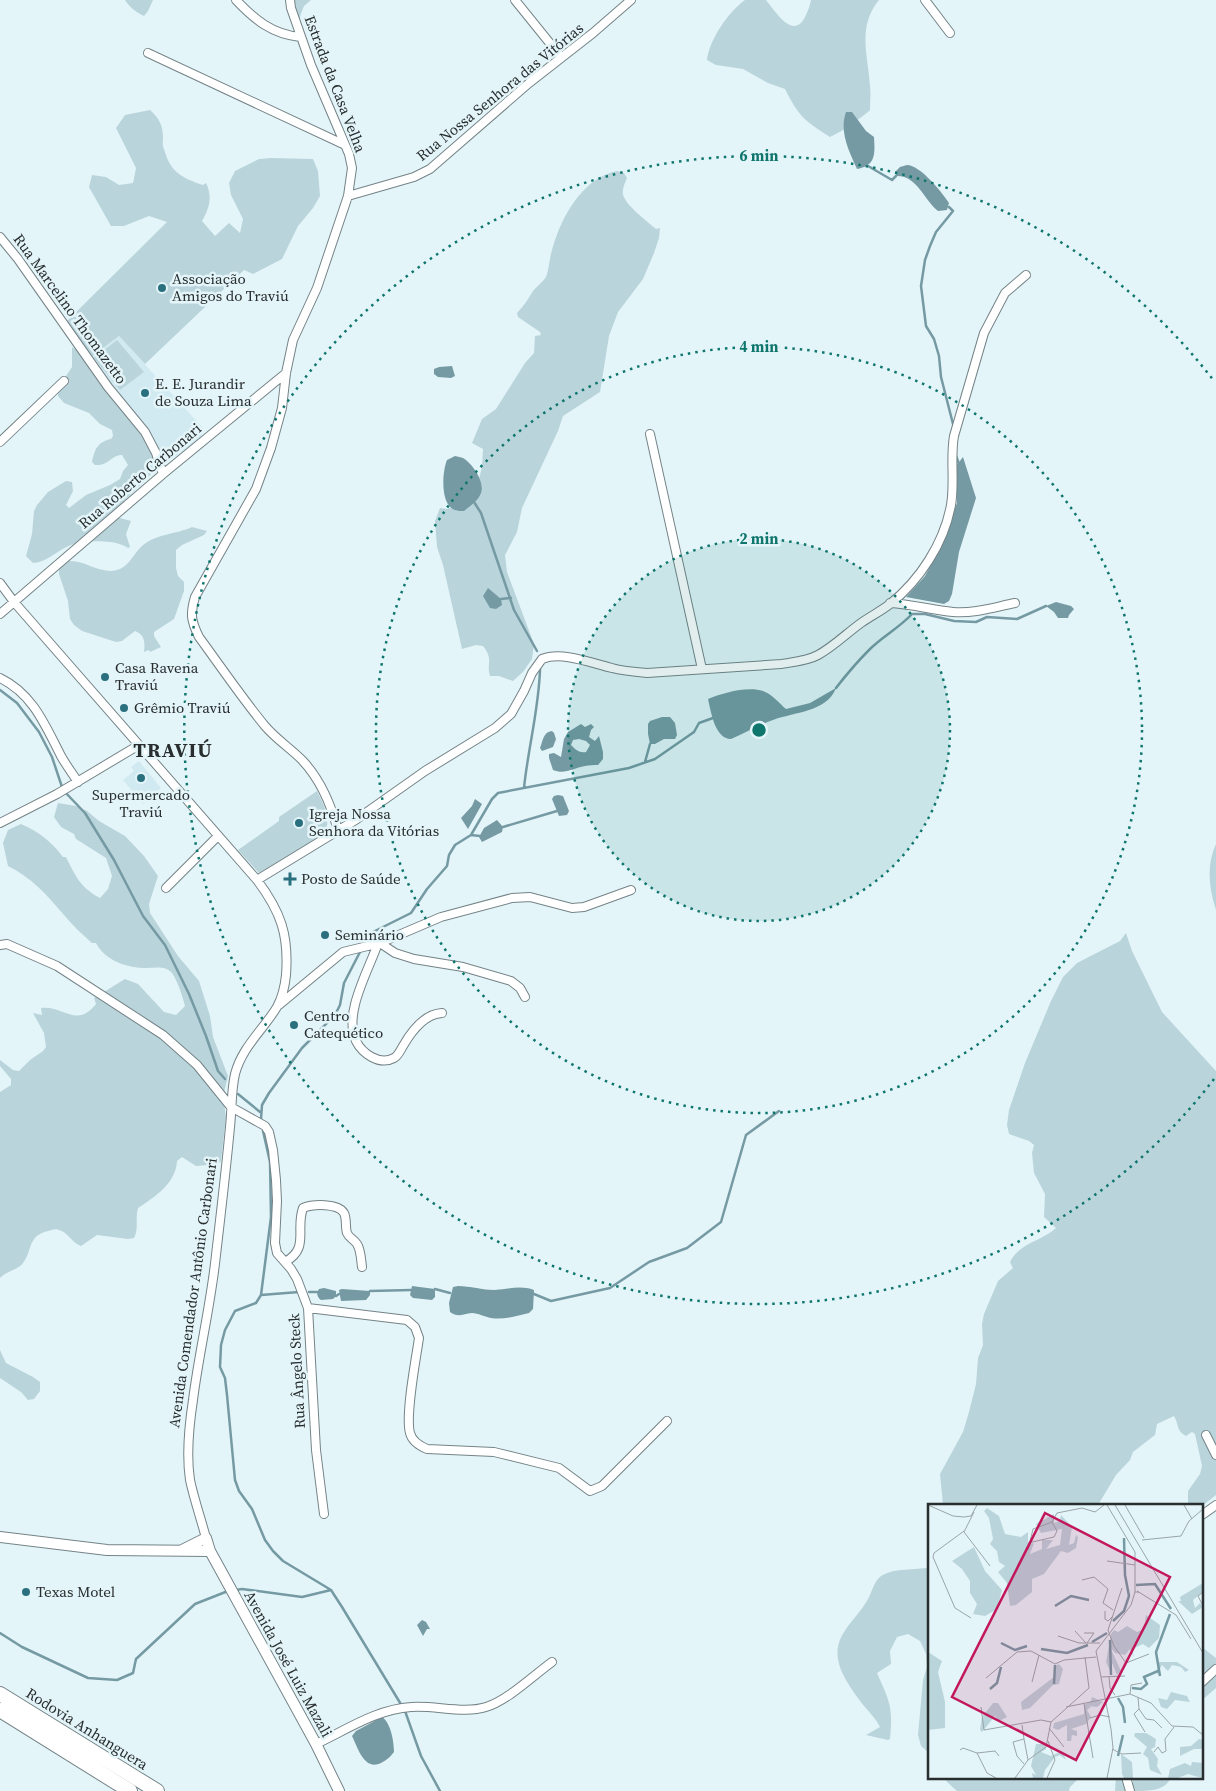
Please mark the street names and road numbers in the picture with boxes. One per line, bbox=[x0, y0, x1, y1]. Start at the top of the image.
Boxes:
street label: Estrada da Casa Velha bbox=[300, 12, 371, 156]
street label: Rua Nossa Senhora das Vitórias bbox=[412, 18, 588, 166]
street label: Rua Marcelino Thomazetto bbox=[9, 229, 132, 388]
street label: Rua Roberto Carbonari bbox=[74, 418, 206, 533]
street label: Avenida Comendador Antônio Carbonari bbox=[163, 1157, 222, 1429]
street label: Rua Ângelo Steck bbox=[283, 1312, 310, 1429]
street label: Avenida José Luiz Mazali bbox=[239, 1587, 338, 1741]
street label: Rodovia Anhanguera bbox=[22, 1682, 153, 1775]

